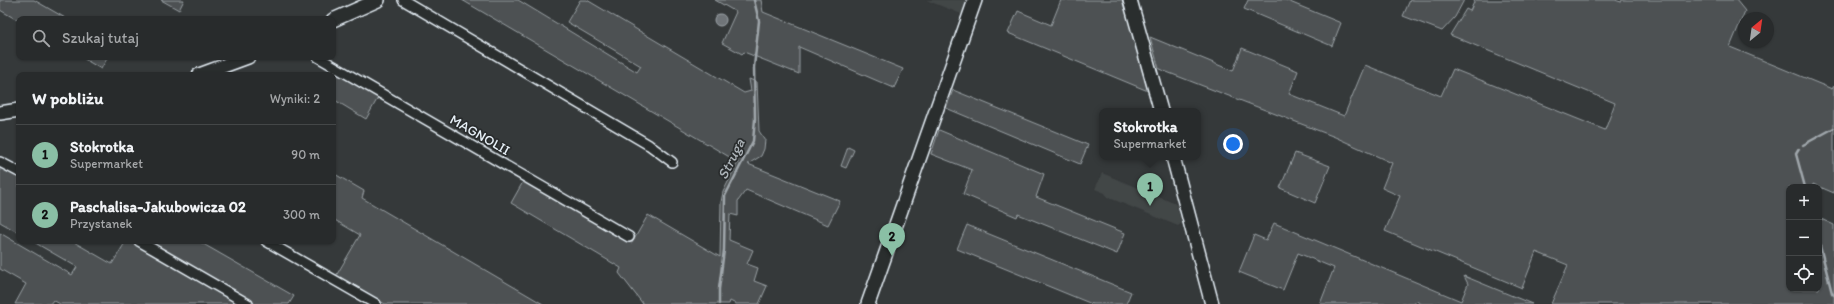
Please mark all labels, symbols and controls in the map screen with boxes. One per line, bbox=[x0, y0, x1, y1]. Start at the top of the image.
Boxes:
north arrow bbox=[1738, 12, 1774, 48]
search box bbox=[16, 16, 336, 60]
icon: search bbox=[30, 27, 52, 49]
text: Szukaj tutaj bbox=[62, 29, 139, 47]
text: W pobliżu bbox=[32, 88, 103, 108]
text: Wyniki: 2 bbox=[270, 91, 320, 106]
popup bbox=[1099, 108, 1201, 160]
street label: MAGNOLII bbox=[447, 111, 513, 159]
text: Stokrotka bbox=[1113, 118, 1178, 136]
your location bbox=[1223, 134, 1243, 154]
water label: Struga bbox=[713, 135, 749, 182]
text: Supermarket bbox=[1113, 136, 1187, 151]
text: Stokrotka bbox=[70, 138, 134, 156]
text: 1 bbox=[42, 147, 48, 162]
text: 90 m bbox=[291, 147, 320, 162]
text: Supermarket bbox=[70, 156, 143, 171]
pin: 1 bbox=[1137, 173, 1163, 206]
map controls bbox=[1786, 184, 1822, 292]
button: + bbox=[1786, 184, 1822, 220]
text: Paschalisa-Jakubowicza 02 bbox=[70, 198, 246, 216]
text: 2 bbox=[42, 207, 48, 222]
text: 300 m bbox=[283, 207, 320, 222]
text: Przystanek bbox=[70, 216, 132, 231]
button: − bbox=[1786, 220, 1822, 256]
pin: 2 bbox=[879, 223, 905, 256]
button: locate bbox=[1786, 256, 1822, 292]

